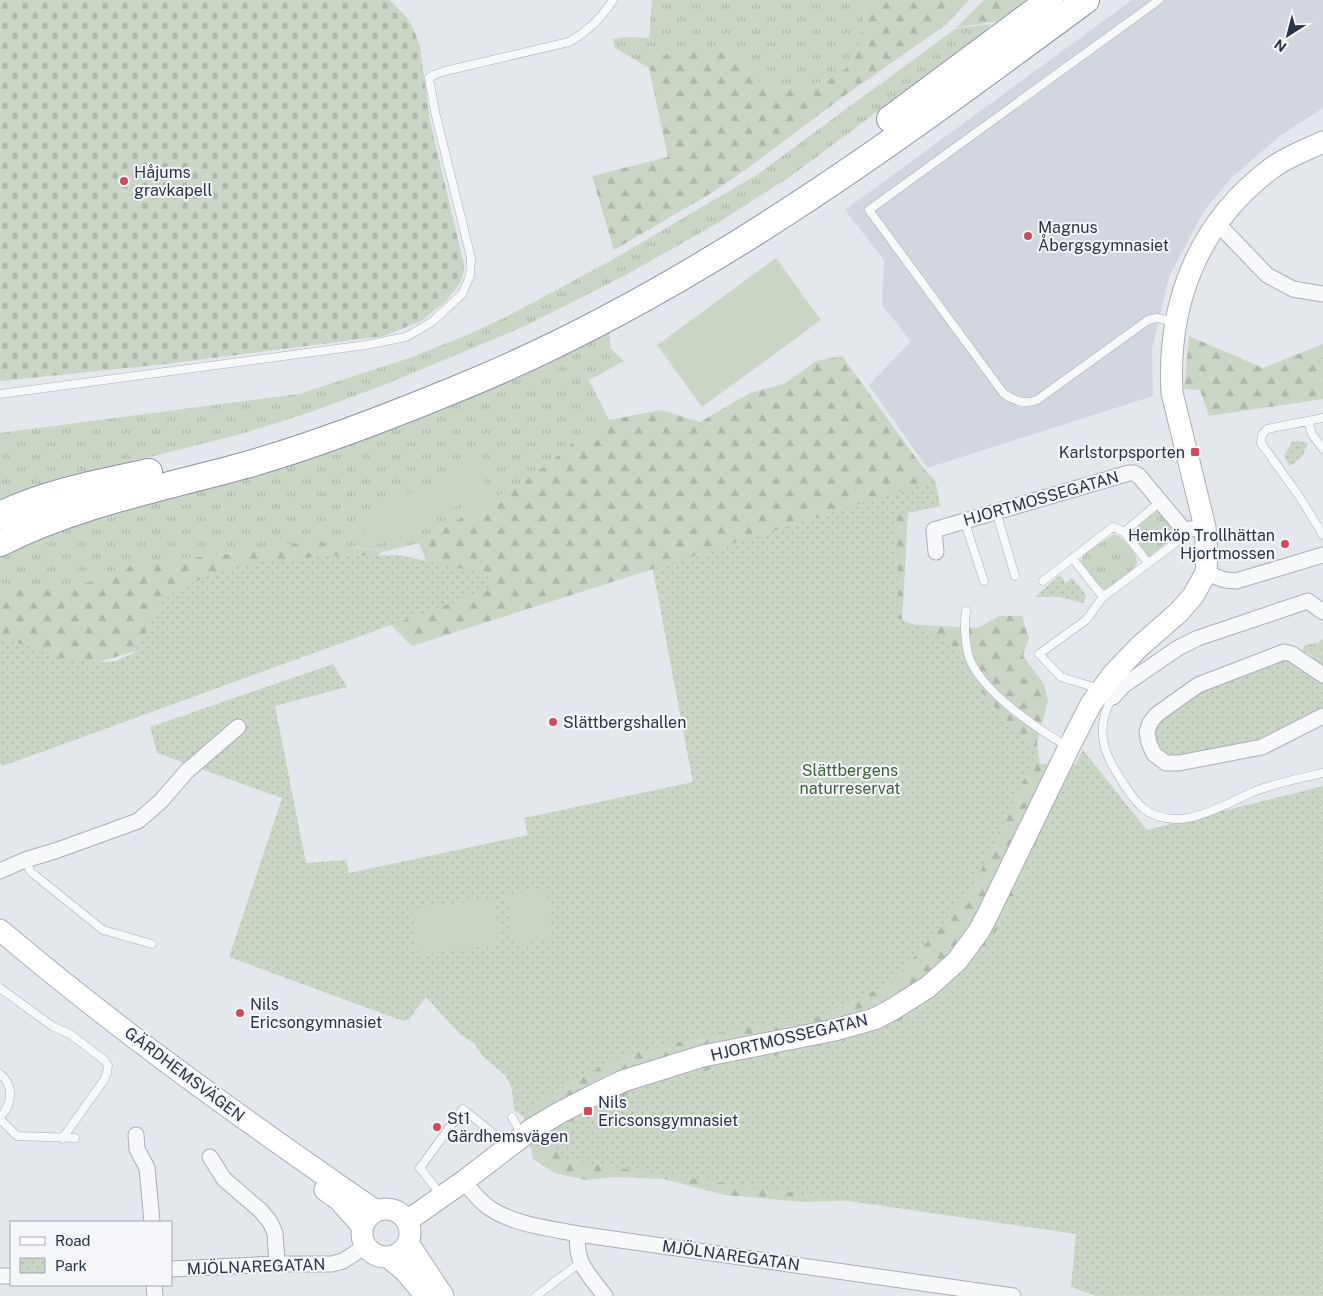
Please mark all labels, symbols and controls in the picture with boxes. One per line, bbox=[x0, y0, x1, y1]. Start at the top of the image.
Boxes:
north arrow bbox=[1263, 10, 1313, 60]
text: N bbox=[1271, 36, 1289, 55]
place label: Håjums gravkapell bbox=[134, 163, 212, 200]
marker: Håjums gravkapell bbox=[118, 175, 130, 187]
place label: Magnus Åbergsgymnasiet bbox=[1038, 218, 1169, 255]
marker: Magnus Åbergsgymnasiet bbox=[1022, 230, 1034, 242]
place label: Karlstorpsporten bbox=[1059, 443, 1185, 462]
marker: Karlstorpsporten bbox=[1189, 446, 1201, 458]
street label: HJORTMOSSEGATAN bbox=[961, 467, 1121, 530]
place label: Hemköp Trollhättan Hjortmossen bbox=[1128, 526, 1275, 563]
marker: Hemköp Trollhättan Hjortmossen bbox=[1279, 538, 1291, 550]
place label: Slättbergshallen bbox=[563, 713, 686, 732]
marker: Slättbergshallen bbox=[547, 716, 559, 728]
park label: Slättbergens naturreservat bbox=[800, 761, 900, 798]
place label: Nils Ericsongymnasiet bbox=[250, 995, 382, 1032]
marker: Nils Ericsongymnasiet bbox=[234, 1007, 246, 1019]
street label: HJORTMOSSEGATAN bbox=[709, 1010, 870, 1065]
street label: GÄRDHEMSVÄGEN bbox=[121, 1022, 249, 1126]
place label: Nils Ericsonsgymnasiet bbox=[598, 1093, 738, 1130]
marker: Nils Ericsonsgymnasiet bbox=[582, 1105, 594, 1117]
place label: St1 Gärdhemsvägen bbox=[447, 1109, 568, 1146]
marker: St1 Gärdhemsvägen bbox=[431, 1121, 443, 1133]
legend bbox=[10, 1221, 172, 1286]
text: Road bbox=[55, 1232, 91, 1249]
street label: MJÖLNAREGATAN bbox=[661, 1235, 801, 1275]
street label: MJÖLNAREGATAN bbox=[186, 1254, 326, 1278]
text: Park bbox=[55, 1257, 87, 1274]

